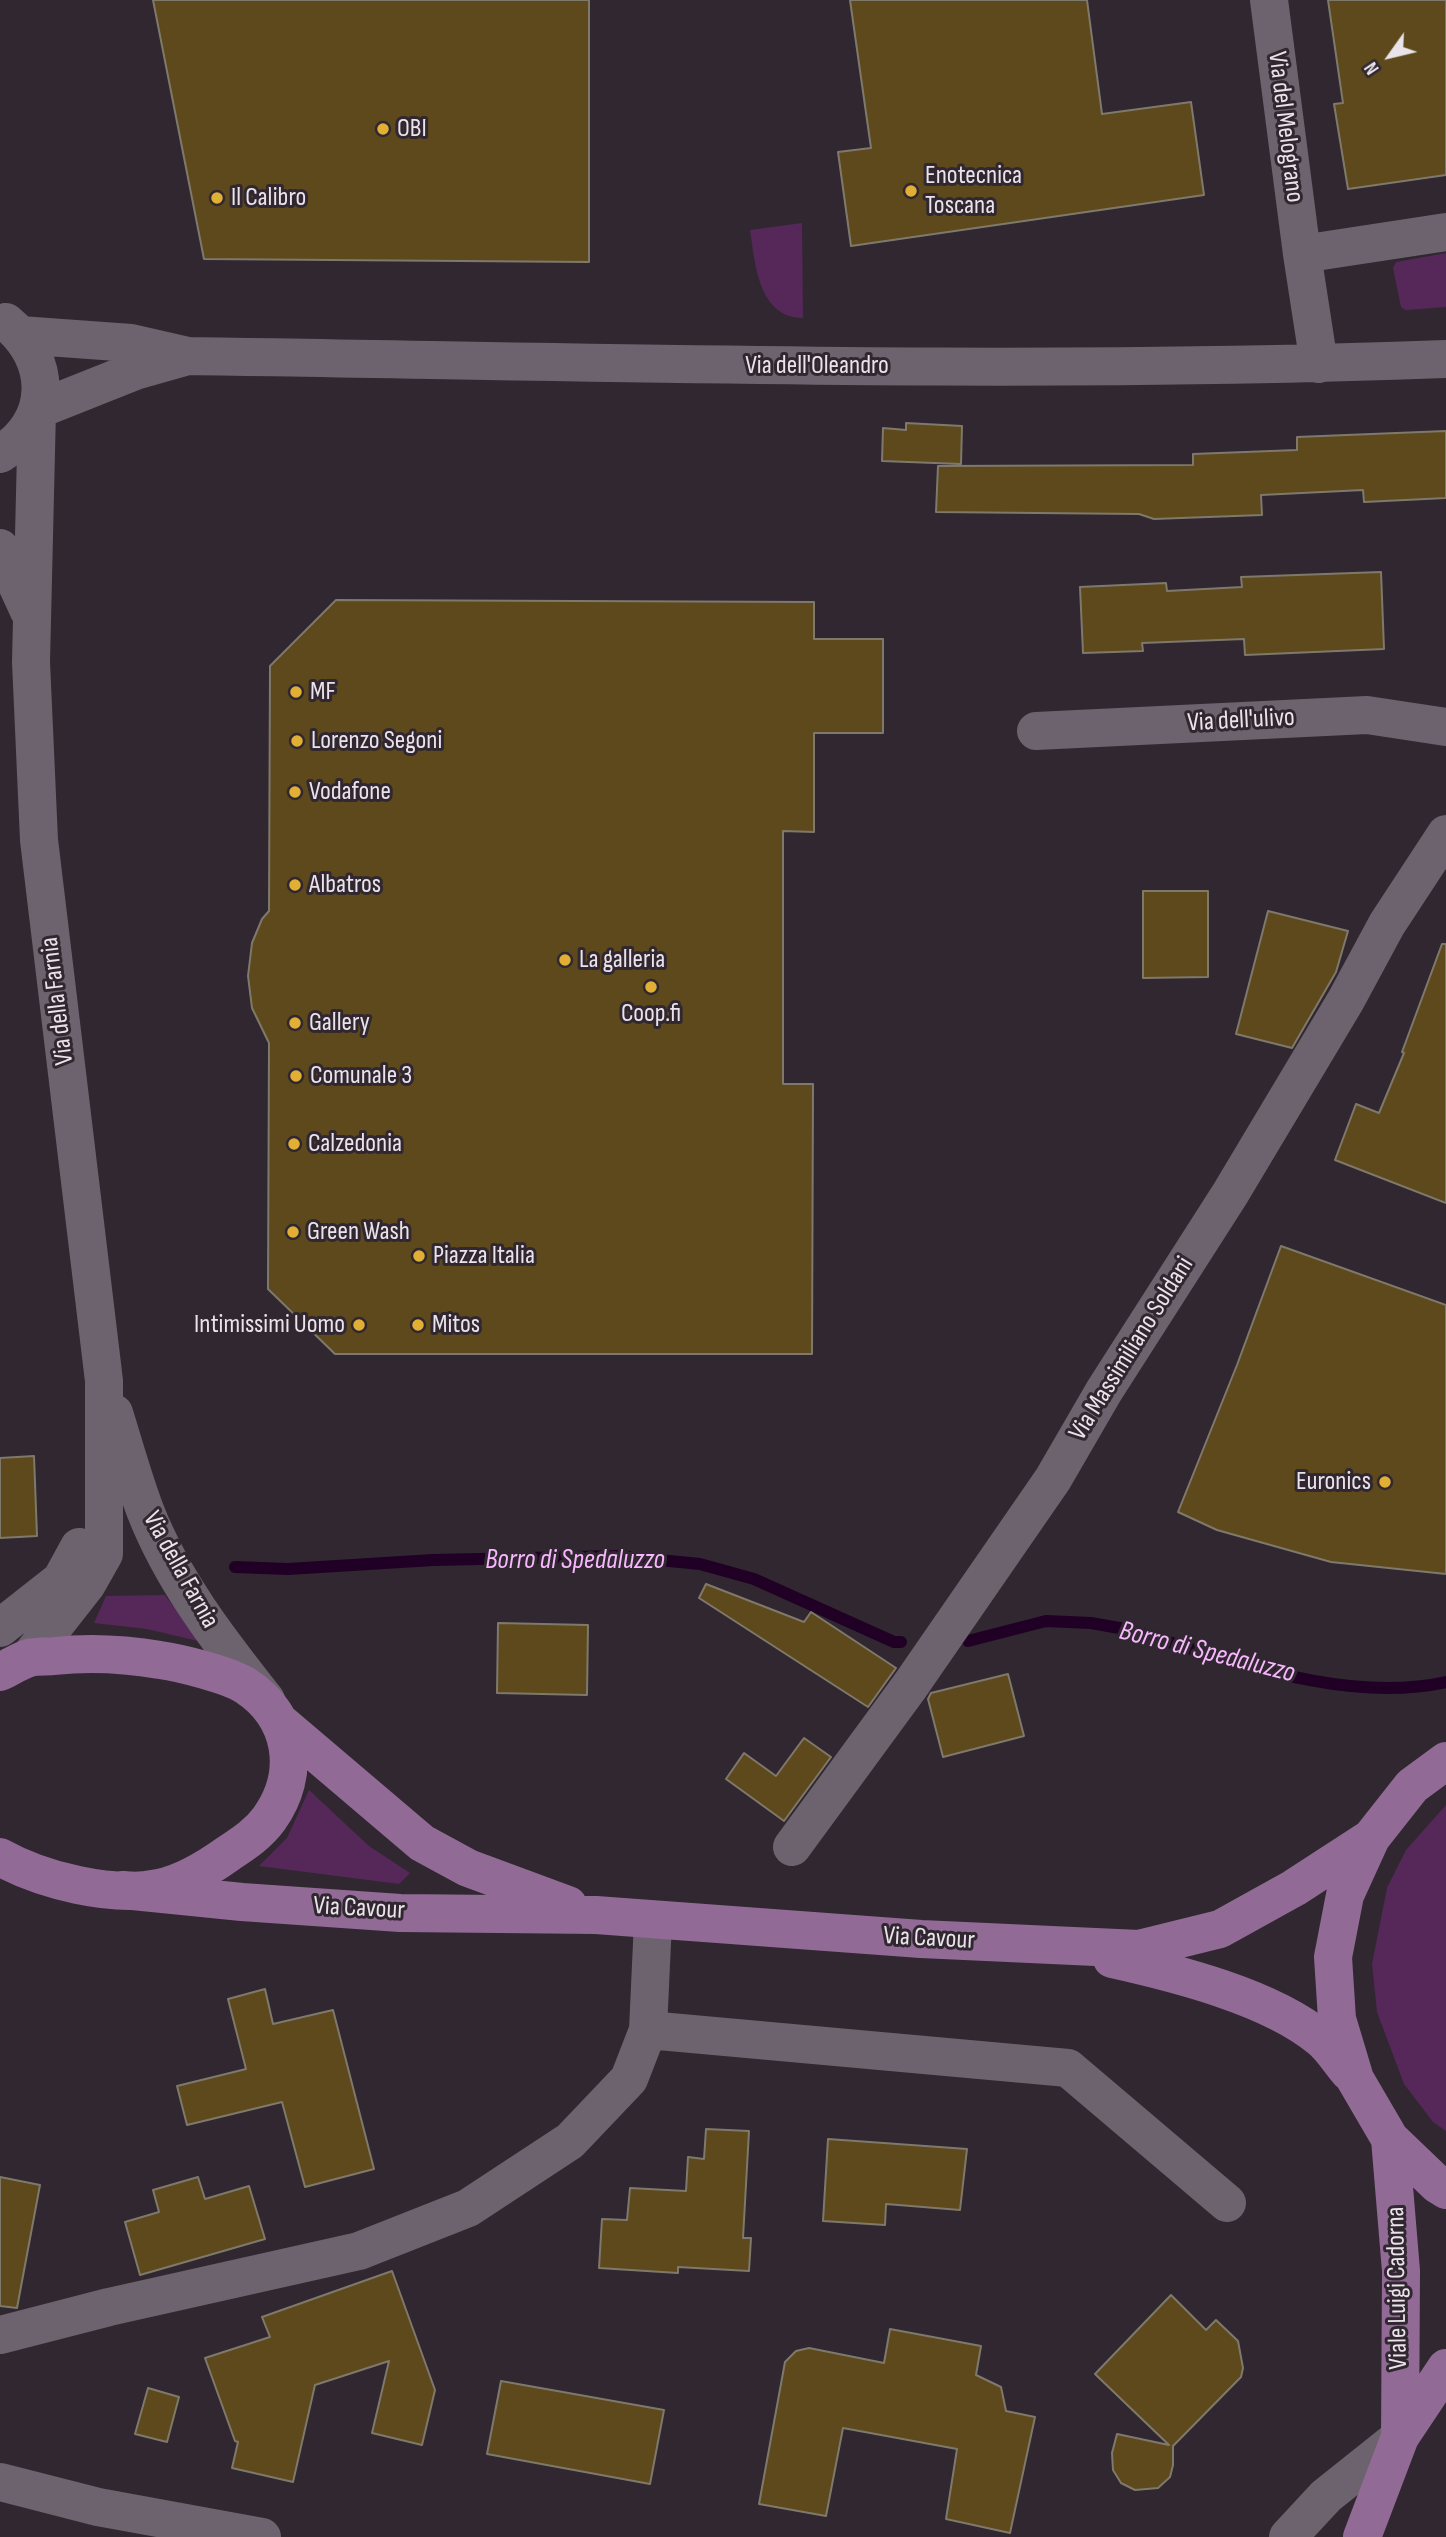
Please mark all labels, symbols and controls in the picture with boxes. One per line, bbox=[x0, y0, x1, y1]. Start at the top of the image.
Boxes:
north arrow bbox=[1355, 21, 1425, 91]
street label: Via del Melograno bbox=[1260, 50, 1310, 204]
text: N bbox=[1360, 57, 1385, 79]
place label: OBI bbox=[397, 113, 427, 145]
marker: OBI bbox=[375, 121, 391, 137]
place label: Enotecnica Toscana bbox=[925, 160, 1022, 222]
place label: Il Calibro bbox=[231, 182, 306, 214]
marker: Enotecnica Toscana bbox=[903, 183, 919, 199]
marker: Il Calibro bbox=[209, 190, 225, 206]
street label: Via dell'Oleandro bbox=[745, 350, 889, 382]
place label: MF bbox=[310, 676, 336, 708]
marker: MF bbox=[288, 684, 304, 700]
street label: Via dell'ulivo bbox=[1187, 703, 1295, 739]
place label: Lorenzo Segoni bbox=[311, 725, 442, 757]
marker: Lorenzo Segoni bbox=[289, 733, 305, 749]
place label: Vodafone bbox=[309, 776, 391, 808]
marker: Vodafone bbox=[287, 784, 303, 800]
place label: Albatros bbox=[309, 869, 381, 901]
marker: Albatros bbox=[287, 877, 303, 893]
street label: Via della Farnia bbox=[35, 935, 81, 1067]
place label: La galleria bbox=[579, 944, 665, 976]
marker: La galleria bbox=[557, 952, 573, 968]
marker: Coop.fi bbox=[643, 979, 659, 995]
place label: Coop.fi bbox=[621, 998, 681, 1030]
place label: Gallery bbox=[309, 1007, 370, 1039]
marker: Gallery bbox=[287, 1015, 303, 1031]
place label: Comunale 3 bbox=[310, 1060, 412, 1092]
marker: Comunale 3 bbox=[288, 1068, 304, 1084]
place label: Calzedonia bbox=[308, 1128, 402, 1160]
marker: Calzedonia bbox=[286, 1136, 302, 1152]
place label: Green Wash bbox=[307, 1216, 410, 1248]
marker: Green Wash bbox=[285, 1224, 301, 1240]
place label: Piazza Italia bbox=[433, 1240, 535, 1272]
marker: Piazza Italia bbox=[411, 1248, 427, 1264]
street label: Via Massimiliano Soldani bbox=[1063, 1251, 1201, 1447]
place label: Intimissimi Uomo bbox=[194, 1309, 345, 1341]
place label: Mitos bbox=[432, 1309, 480, 1341]
marker: Intimissimi Uomo bbox=[351, 1317, 367, 1333]
marker: Mitos bbox=[410, 1317, 426, 1333]
place label: Euronics bbox=[1296, 1466, 1371, 1498]
marker: Euronics bbox=[1377, 1474, 1393, 1490]
street label: Via della Farnia bbox=[135, 1506, 225, 1634]
water label: Borro di Spedaluzzo bbox=[485, 1544, 665, 1578]
water label: Borro di Spedaluzzo bbox=[1116, 1615, 1298, 1691]
street label: Via Cavour bbox=[312, 1891, 406, 1927]
street label: Via Cavour bbox=[882, 1921, 976, 1957]
street label: Viale Luigi Cadorna bbox=[1381, 2206, 1415, 2370]

